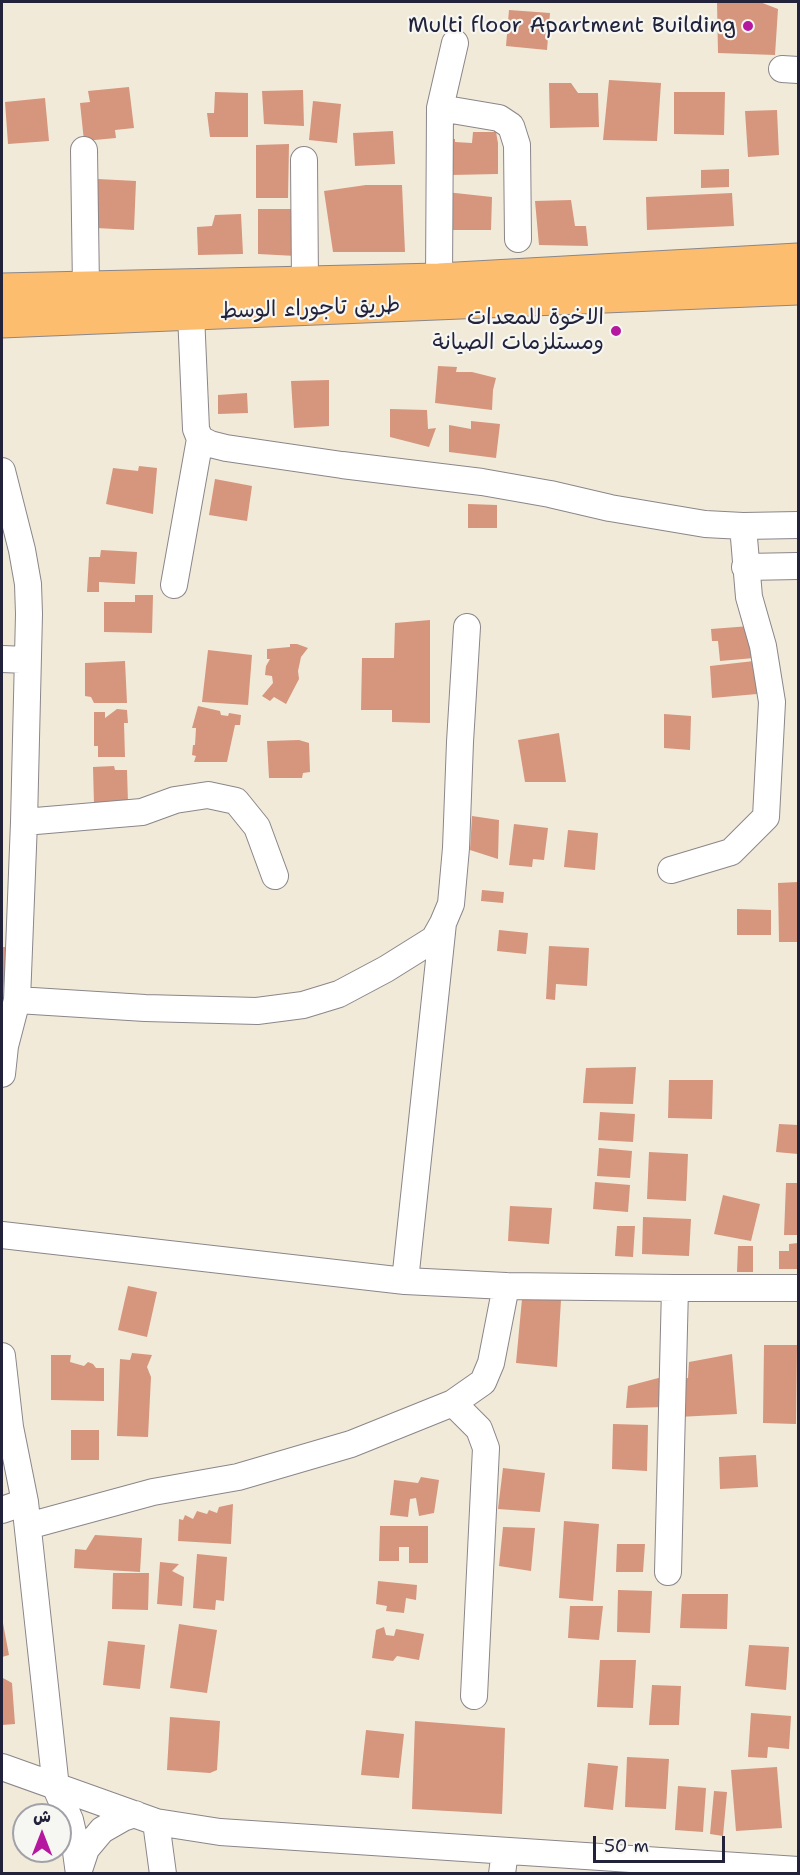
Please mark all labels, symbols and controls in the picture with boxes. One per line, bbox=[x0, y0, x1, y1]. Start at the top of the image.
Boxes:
place label: Multi floor Apartment Building bbox=[408, 13, 736, 39]
marker: Multi floor Apartment Building bbox=[741, 19, 755, 33]
street label: طريق تاجوراء الوسط bbox=[219, 293, 401, 325]
place label: الاخوة للمعدات ومستلزمات الصيانة bbox=[433, 305, 604, 356]
marker: الاخوة للمعدات ومستلزمات الصيانة bbox=[609, 324, 623, 338]
north arrow bbox=[12, 1803, 72, 1863]
text: ش bbox=[33, 1806, 51, 1827]
scale bar bbox=[596, 1824, 728, 1862]
text: 50 m bbox=[604, 1834, 649, 1858]

